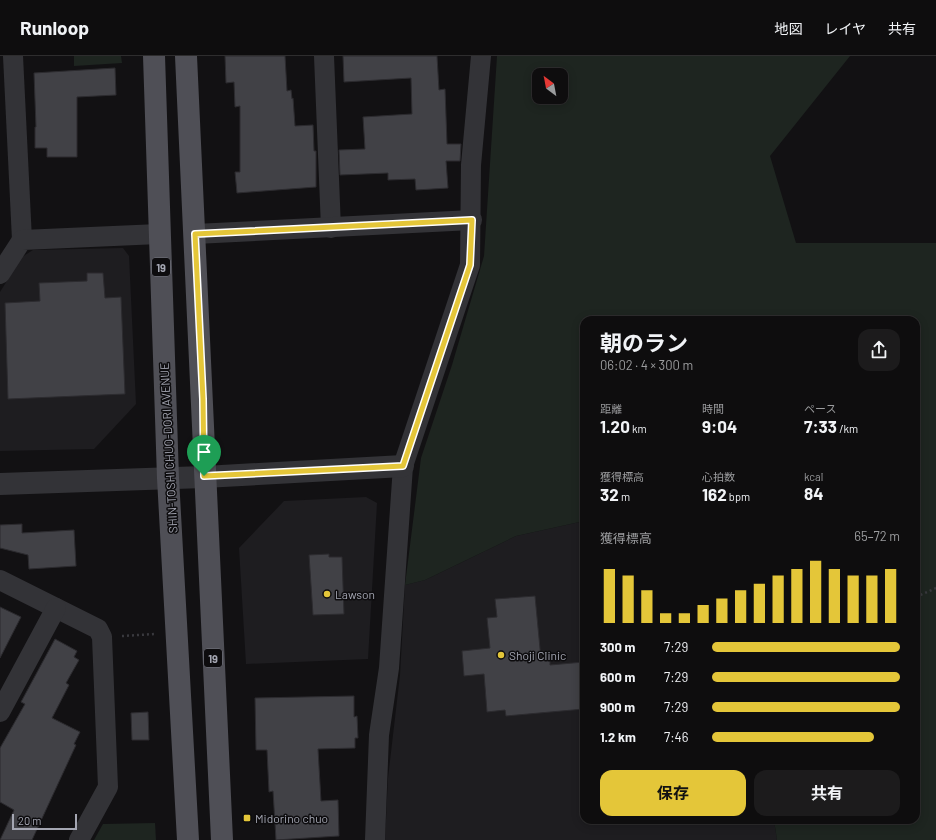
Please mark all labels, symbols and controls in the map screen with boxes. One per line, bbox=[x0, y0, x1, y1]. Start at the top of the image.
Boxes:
text: Runloop bbox=[20, 16, 89, 39]
text: 地図 bbox=[774, 20, 802, 37]
text: レイヤ bbox=[824, 20, 866, 37]
text: 共有 bbox=[888, 20, 916, 37]
north arrow bbox=[532, 68, 568, 104]
map controls bbox=[532, 68, 568, 104]
road number: 19 bbox=[152, 258, 170, 276]
text: 朝のラン bbox=[600, 329, 688, 355]
button: share bbox=[858, 329, 900, 371]
text: 06:02 · 4 × 300 m bbox=[600, 357, 693, 373]
street label: SHIN-TOSHI CHUO-DORI AVENUE bbox=[157, 362, 179, 534]
text: 距離 bbox=[600, 402, 622, 415]
text: 時間 bbox=[702, 402, 724, 415]
text: ペース bbox=[804, 402, 836, 415]
text: 1.20 bbox=[600, 416, 630, 436]
text: 9:04 bbox=[702, 416, 737, 436]
text: 7:33 bbox=[804, 416, 837, 436]
text: km bbox=[630, 422, 647, 435]
text: /km bbox=[837, 422, 858, 435]
pin bbox=[187, 435, 221, 476]
icon: arrive bbox=[193, 441, 215, 463]
text: 獲得標高 bbox=[600, 470, 644, 483]
text: 心拍数 bbox=[702, 470, 735, 483]
text: kcal bbox=[804, 470, 823, 483]
text: 84 bbox=[804, 483, 823, 503]
text: 32 bbox=[600, 484, 619, 504]
text: 162 bbox=[702, 484, 727, 504]
text: m bbox=[619, 490, 630, 503]
text: bpm bbox=[727, 490, 750, 503]
text: 65–72 m bbox=[854, 528, 900, 544]
text: 獲得標高 bbox=[600, 530, 652, 546]
place label: Lawson bbox=[335, 587, 375, 601]
marker: Lawson bbox=[322, 589, 332, 599]
text: 300 m bbox=[600, 639, 635, 655]
text: 7:29 bbox=[664, 639, 688, 655]
place label: Shoji Clinic bbox=[509, 648, 566, 662]
road number: 19 bbox=[204, 649, 222, 667]
marker: Shoji Clinic bbox=[496, 650, 506, 660]
text: 600 m bbox=[600, 669, 635, 685]
text: 7:29 bbox=[664, 669, 688, 685]
text: 900 m bbox=[600, 699, 635, 715]
text: 7:29 bbox=[664, 699, 688, 715]
text: 1.2 km bbox=[600, 729, 636, 745]
text: 7:46 bbox=[664, 729, 688, 745]
button: 保存 bbox=[600, 770, 746, 816]
button: 共有 bbox=[754, 770, 900, 816]
place label: Midorino chuo bbox=[255, 811, 328, 825]
scale bar bbox=[12, 812, 77, 831]
marker: Midorino chuo bbox=[242, 813, 252, 823]
text: 20 m bbox=[18, 814, 41, 827]

